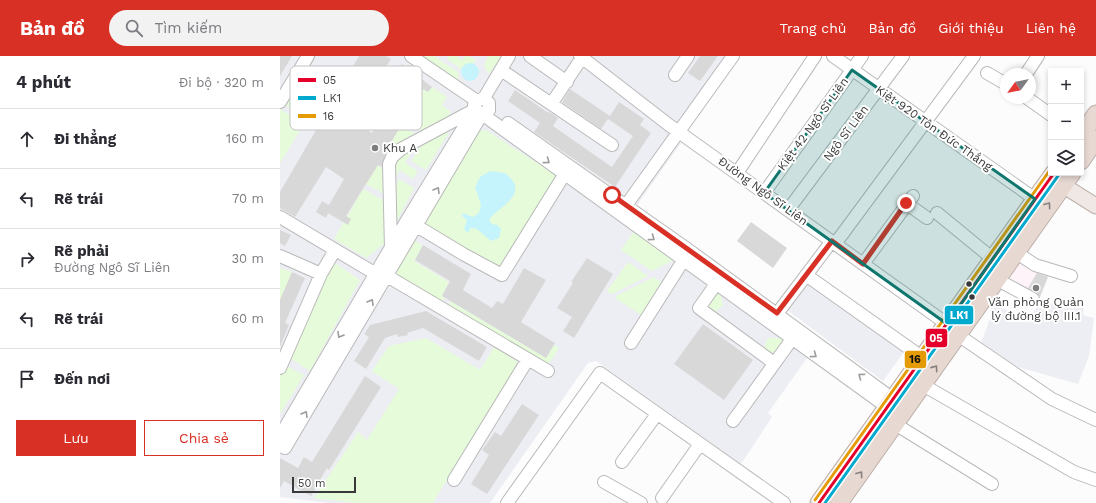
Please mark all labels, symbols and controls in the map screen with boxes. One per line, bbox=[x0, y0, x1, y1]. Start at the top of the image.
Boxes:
search box bbox=[109, 10, 389, 46]
text: Bản đồ bbox=[20, 17, 85, 40]
icon: search bbox=[123, 17, 145, 39]
text: Tìm kiếm bbox=[155, 19, 222, 37]
text: Trang chủ bbox=[780, 20, 846, 36]
text: Bản đồ bbox=[868, 20, 916, 36]
text: Giới thiệu bbox=[938, 20, 1004, 36]
text: Liên hệ bbox=[1026, 20, 1076, 36]
legend bbox=[290, 66, 422, 130]
north arrow bbox=[1000, 68, 1036, 104]
map controls bbox=[1048, 68, 1084, 176]
button: + bbox=[1048, 68, 1084, 104]
text: 4 phút bbox=[16, 72, 71, 92]
text: 05 bbox=[323, 74, 336, 87]
text: Đi bộ · 320 m bbox=[179, 75, 264, 90]
street label: Kiệt 42 Ngô Sĩ Liên bbox=[774, 75, 852, 173]
street label: Kiệt 920 Tôn Đức Thắng bbox=[873, 82, 995, 174]
text: LK1 bbox=[323, 92, 341, 105]
street label: Ngô Sĩ Liên bbox=[820, 102, 872, 164]
button: − bbox=[1048, 104, 1084, 140]
text: 16 bbox=[323, 110, 334, 123]
icon: ahead bbox=[16, 128, 38, 150]
text: Đi thẳng bbox=[54, 130, 116, 148]
text: 160 m bbox=[226, 131, 264, 146]
button: layers bbox=[1048, 140, 1084, 176]
place label: Khu A bbox=[383, 141, 417, 155]
marker: Khu A bbox=[370, 143, 380, 153]
street label: Đường Ngô Sĩ Liên bbox=[715, 154, 811, 228]
one-way arrow bbox=[543, 156, 550, 163]
route start bbox=[603, 186, 621, 204]
one-way arrow bbox=[432, 187, 440, 194]
icon: left bbox=[16, 188, 38, 210]
text: Rẽ trái bbox=[54, 190, 103, 208]
text: 70 m bbox=[232, 191, 264, 206]
route end bbox=[897, 194, 915, 212]
one-way arrow bbox=[1043, 203, 1050, 210]
one-way arrow bbox=[648, 233, 655, 240]
text: Rẽ phải bbox=[54, 242, 109, 260]
icon: right bbox=[16, 248, 38, 270]
text: 30 m bbox=[232, 251, 264, 266]
text: Đường Ngô Sĩ Liên bbox=[54, 260, 170, 275]
unlabelled marker bbox=[964, 279, 974, 289]
marker: Văn phòng Quản lý đường bộ III.1 bbox=[1031, 283, 1041, 293]
unlabelled marker bbox=[967, 292, 977, 302]
place label: Văn phòng Quản lý đường bộ III.1 bbox=[988, 295, 1084, 323]
one-way arrow bbox=[367, 299, 374, 307]
line badge: LK1 bbox=[944, 305, 974, 325]
icon: left bbox=[16, 308, 38, 330]
text: LK1 bbox=[950, 309, 968, 322]
text: Rẽ trái bbox=[54, 310, 103, 328]
text: 60 m bbox=[231, 311, 264, 326]
line badge: 05 bbox=[925, 328, 948, 348]
one-way arrow bbox=[337, 331, 345, 338]
text: 05 bbox=[929, 332, 943, 345]
one-way arrow bbox=[810, 350, 817, 357]
line badge: 16 bbox=[904, 350, 927, 369]
text: 16 bbox=[909, 353, 921, 366]
one-way arrow bbox=[930, 365, 937, 372]
icon: arrive bbox=[16, 368, 38, 390]
text: Đến nơi bbox=[54, 370, 110, 388]
one-way arrow bbox=[859, 373, 866, 380]
one-way arrow bbox=[301, 411, 308, 418]
button: Lưu bbox=[16, 420, 136, 456]
button: Chia sẻ bbox=[144, 420, 264, 456]
one-way arrow bbox=[855, 471, 862, 478]
scale bar bbox=[292, 475, 356, 494]
text: 50 m bbox=[298, 477, 325, 490]

